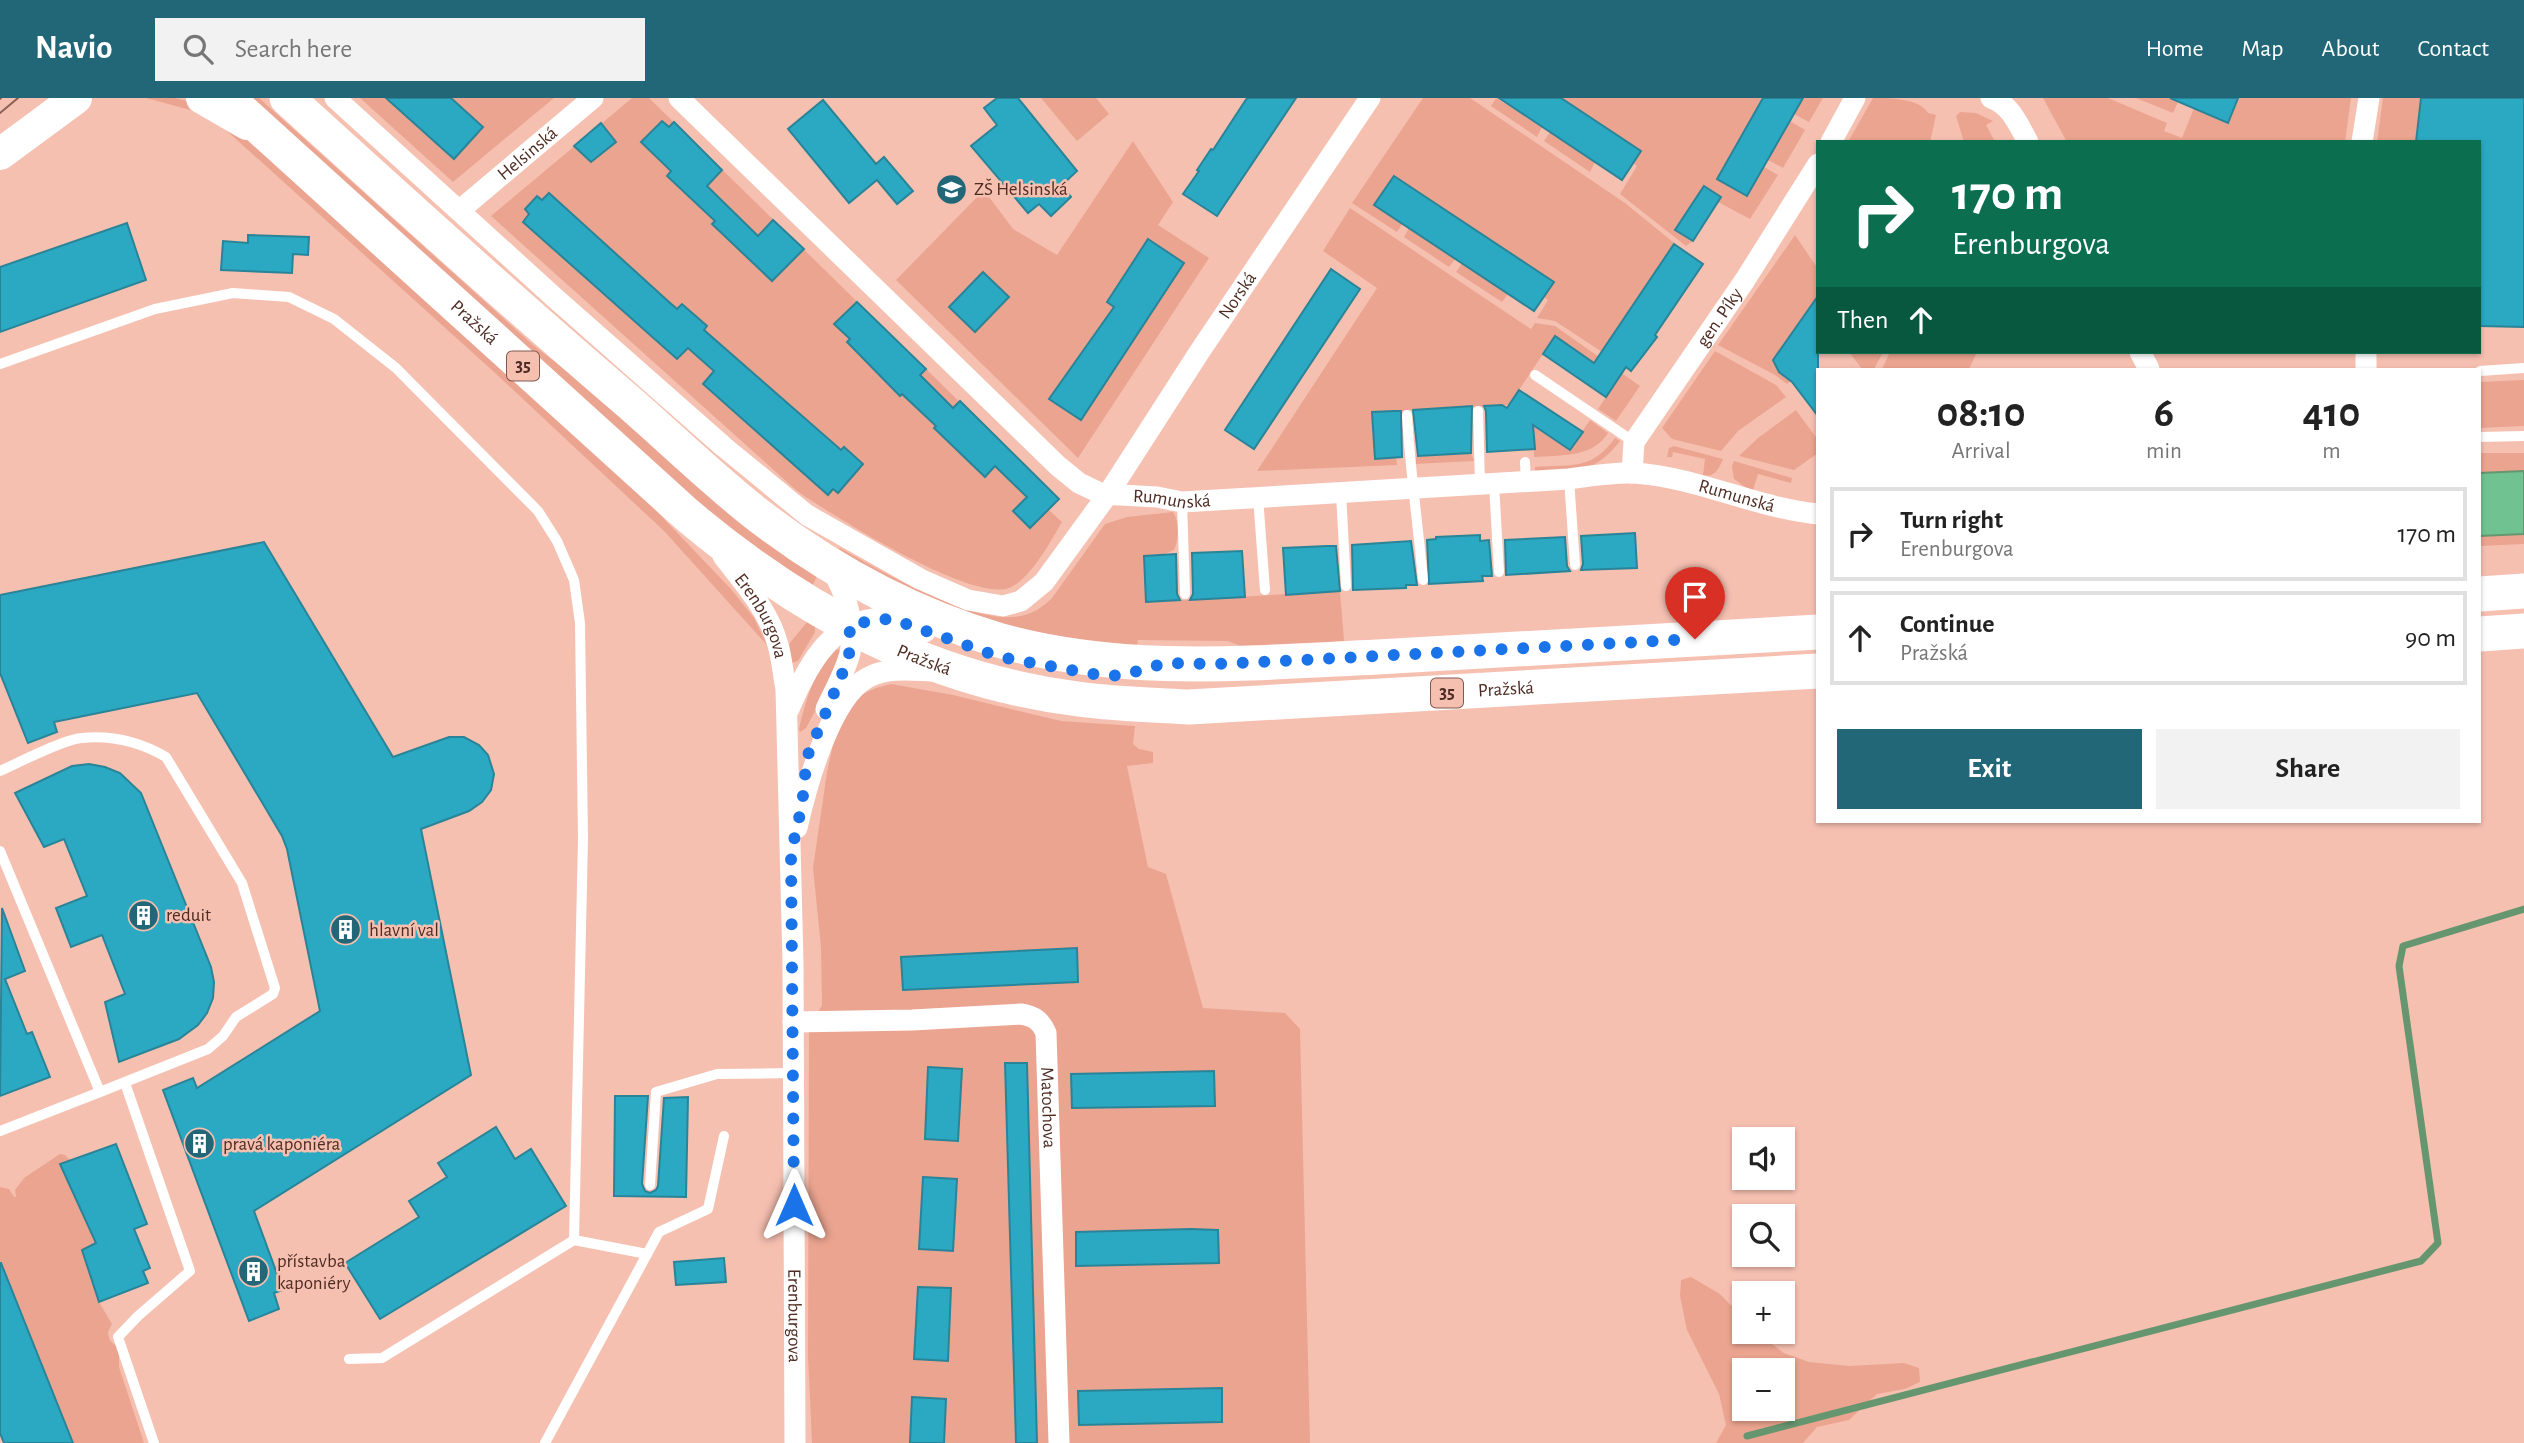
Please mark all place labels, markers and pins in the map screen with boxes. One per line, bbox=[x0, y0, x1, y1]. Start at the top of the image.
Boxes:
school or university icon: ZŠ Helsinská bbox=[934, 172, 968, 206]
place label: ZŠ Helsinská bbox=[974, 178, 1068, 199]
pin bbox=[1665, 567, 1725, 639]
building icon: reduit bbox=[126, 898, 160, 932]
place label: reduit bbox=[166, 906, 211, 925]
building icon: hlavní val bbox=[329, 913, 363, 947]
place label: hlavní val bbox=[369, 921, 439, 940]
building icon: pravá kaponiéra bbox=[183, 1127, 217, 1161]
place label: pravá kaponiéra bbox=[223, 1135, 341, 1154]
place label: přístavba kaponiéry bbox=[277, 1252, 351, 1293]
building icon: přístavba kaponiéry bbox=[237, 1255, 271, 1289]

